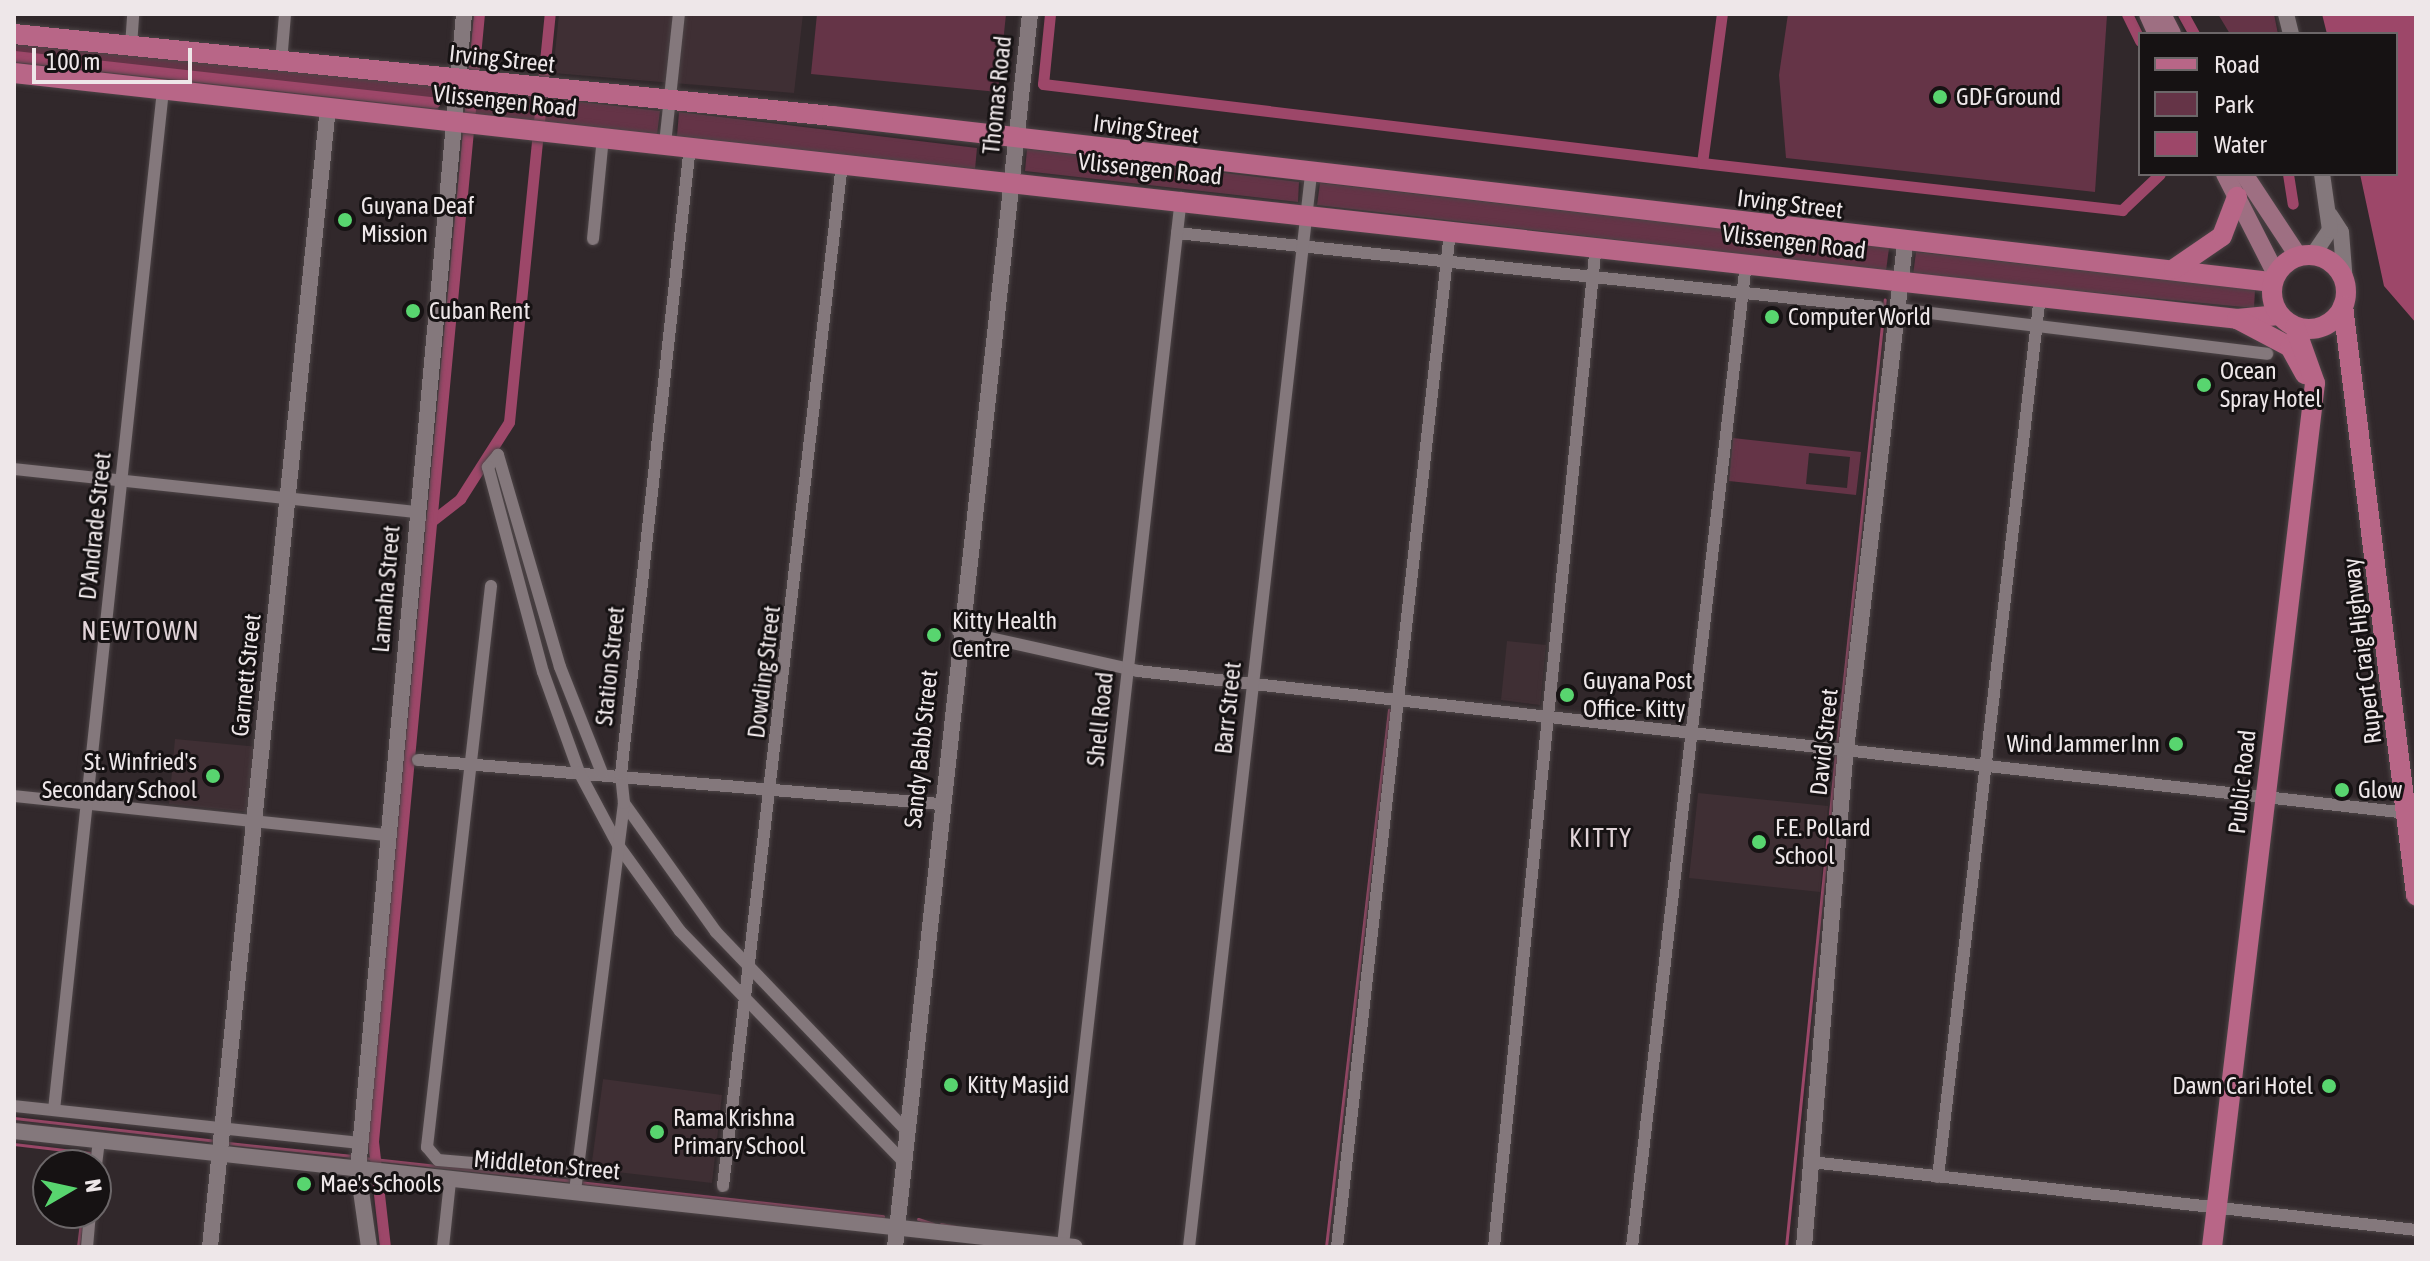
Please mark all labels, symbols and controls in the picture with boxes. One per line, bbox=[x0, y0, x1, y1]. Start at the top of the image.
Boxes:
scale bar bbox=[36, 32, 196, 82]
legend bbox=[2138, 32, 2398, 176]
street label: Thomas Road bbox=[976, 34, 1018, 156]
street label: Irving Street bbox=[448, 39, 556, 79]
text: 100 m bbox=[46, 48, 100, 75]
text: Road bbox=[2214, 51, 2260, 78]
street label: Vlissengen Road bbox=[432, 79, 578, 123]
place label: GDF Ground bbox=[1956, 83, 2061, 111]
marker: GDF Ground bbox=[1931, 88, 1949, 106]
text: Park bbox=[2214, 91, 2254, 118]
street label: Irving Street bbox=[1091, 108, 1201, 150]
text: Water bbox=[2214, 131, 2267, 158]
street label: Vlissengen Road bbox=[1077, 147, 1223, 191]
street label: Irving Street bbox=[1735, 183, 1845, 225]
place label: Guyana Deaf Mission bbox=[361, 192, 474, 248]
marker: Guyana Deaf Mission bbox=[336, 211, 354, 229]
street label: Vlissengen Road bbox=[1720, 219, 1868, 265]
place label: Cuban Rent bbox=[429, 297, 530, 325]
marker: Cuban Rent bbox=[404, 302, 422, 320]
place label: Computer World bbox=[1788, 303, 1931, 331]
marker: Computer World bbox=[1763, 308, 1781, 326]
place label: Ocean Spray Hotel bbox=[2220, 357, 2322, 413]
marker: Ocean Spray Hotel bbox=[2195, 376, 2213, 394]
street label: D'Andrade Street bbox=[73, 451, 117, 601]
street label: Lamaha Street bbox=[366, 524, 406, 654]
street label: Rupert Craig Highway bbox=[2336, 556, 2388, 746]
street label: Dowding Street bbox=[742, 604, 786, 740]
street label: Station Street bbox=[589, 605, 631, 727]
place label: Kitty Health Centre bbox=[952, 607, 1057, 663]
street label: Garnett Street bbox=[225, 612, 267, 738]
district label: NEWTOWN bbox=[81, 616, 201, 648]
marker: Kitty Health Centre bbox=[923, 624, 945, 646]
street label: Barr Street bbox=[1209, 660, 1247, 756]
place label: Guyana Post Office- Kitty bbox=[1583, 667, 1692, 723]
street label: Sandy Babb Street bbox=[898, 669, 944, 829]
street label: Shell Road bbox=[1081, 671, 1119, 767]
marker: Guyana Post Office- Kitty bbox=[1558, 686, 1576, 704]
street label: David Street bbox=[1804, 687, 1844, 797]
street label: Public Road bbox=[2222, 728, 2262, 836]
place label: Wind Jammer Inn bbox=[2007, 730, 2160, 758]
marker: Wind Jammer Inn bbox=[2167, 735, 2185, 753]
place label: St. Winfried's Secondary School bbox=[42, 748, 197, 804]
marker: St. Winfried's Secondary School bbox=[204, 767, 222, 785]
place label: Glow bbox=[2358, 776, 2402, 804]
marker: Glow bbox=[2333, 781, 2351, 799]
place label: F.E. Pollard School bbox=[1775, 814, 1871, 870]
district label: KITTY bbox=[1569, 823, 1633, 855]
marker: F.E. Pollard School bbox=[1750, 833, 1768, 851]
place label: Kitty Masjid bbox=[967, 1071, 1069, 1099]
place label: Dawn Cari Hotel bbox=[2172, 1072, 2313, 1100]
marker: Kitty Masjid bbox=[942, 1076, 960, 1094]
marker: Dawn Cari Hotel bbox=[2320, 1077, 2338, 1095]
place label: Rama Krishna Primary School bbox=[673, 1104, 806, 1160]
marker: Rama Krishna Primary School bbox=[648, 1123, 666, 1141]
street label: Middleton Street bbox=[473, 1144, 621, 1186]
north arrow bbox=[32, 1149, 112, 1229]
place label: Mae's Schools bbox=[320, 1170, 441, 1198]
marker: Mae's Schools bbox=[295, 1175, 313, 1193]
text: N bbox=[80, 1177, 108, 1194]

